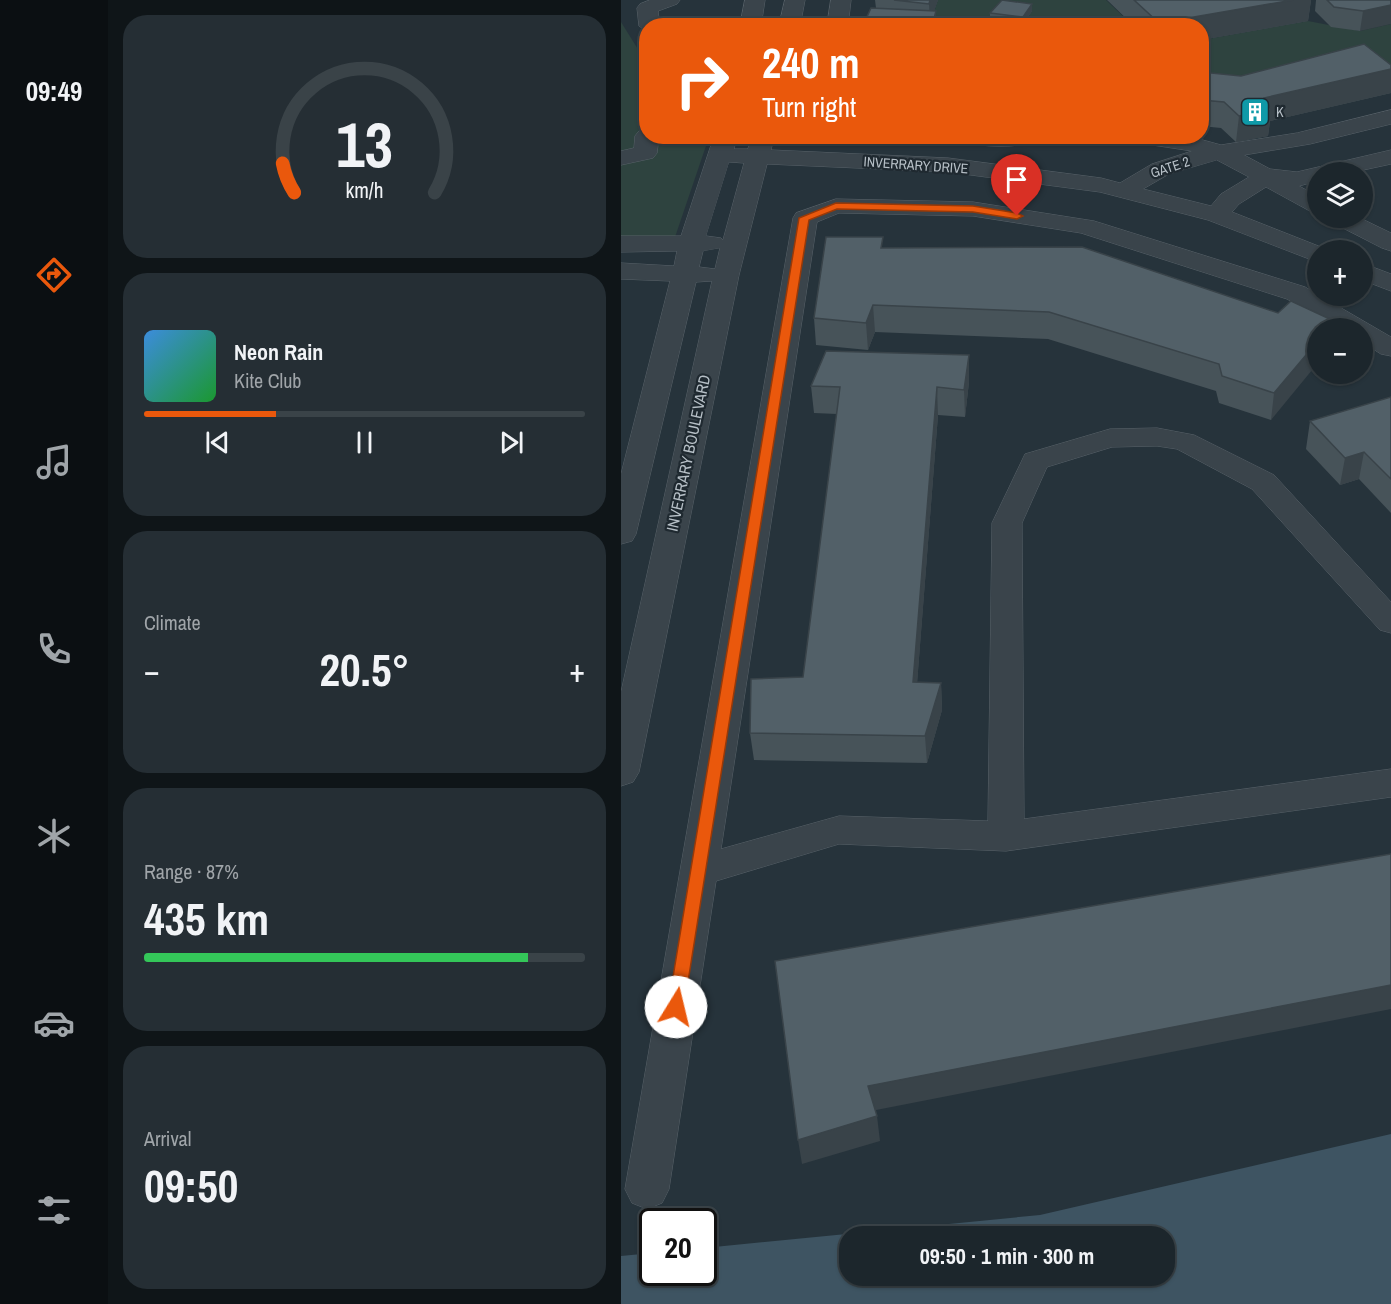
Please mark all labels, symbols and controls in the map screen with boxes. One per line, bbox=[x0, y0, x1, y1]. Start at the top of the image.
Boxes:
text: 240 m bbox=[762, 35, 860, 91]
icon: right bbox=[663, 42, 741, 120]
text: 09:49 bbox=[26, 73, 82, 109]
text: Turn right bbox=[762, 89, 856, 125]
building icon: K bbox=[1239, 96, 1271, 128]
text: 13 bbox=[336, 103, 393, 187]
place label: K bbox=[1276, 103, 1284, 121]
street label: INVERRARY DRIVE bbox=[863, 152, 969, 178]
street label: GATE 2 bbox=[1148, 152, 1192, 182]
pin bbox=[991, 154, 1042, 216]
map controls bbox=[1307, 162, 1373, 384]
button: layers bbox=[1307, 162, 1373, 228]
icon: arrive bbox=[1000, 163, 1033, 196]
text: km/h bbox=[345, 177, 384, 206]
button: + bbox=[1307, 240, 1373, 306]
icon: directions bbox=[33, 254, 75, 296]
button: − bbox=[1307, 318, 1373, 384]
text: Neon Rain bbox=[234, 337, 323, 367]
text: Kite Club bbox=[234, 367, 301, 394]
street label: INVERRARY BOULEVARD bbox=[661, 373, 715, 533]
icon: previous bbox=[201, 426, 234, 459]
icon: pause bbox=[348, 426, 381, 459]
icon: next bbox=[495, 426, 528, 459]
icon: music bbox=[33, 441, 75, 483]
text: Climate bbox=[144, 609, 201, 636]
icon: phone bbox=[33, 628, 75, 670]
text: 20.5° bbox=[320, 639, 409, 700]
text: − bbox=[144, 648, 160, 692]
text: + bbox=[569, 648, 585, 692]
icon: climate bbox=[33, 815, 75, 857]
text: Range · 87% bbox=[144, 858, 239, 885]
text: 435 km bbox=[144, 888, 269, 949]
position arrow bbox=[644, 975, 708, 1039]
icon: car bbox=[33, 1002, 75, 1044]
text: Arrival bbox=[144, 1125, 191, 1152]
text: 09:50 bbox=[144, 1155, 238, 1216]
icon: filters bbox=[33, 1189, 75, 1231]
speed limit sign: 20 bbox=[639, 1208, 717, 1286]
text: 09:50 · 1 min · 300 m bbox=[920, 1241, 1094, 1271]

